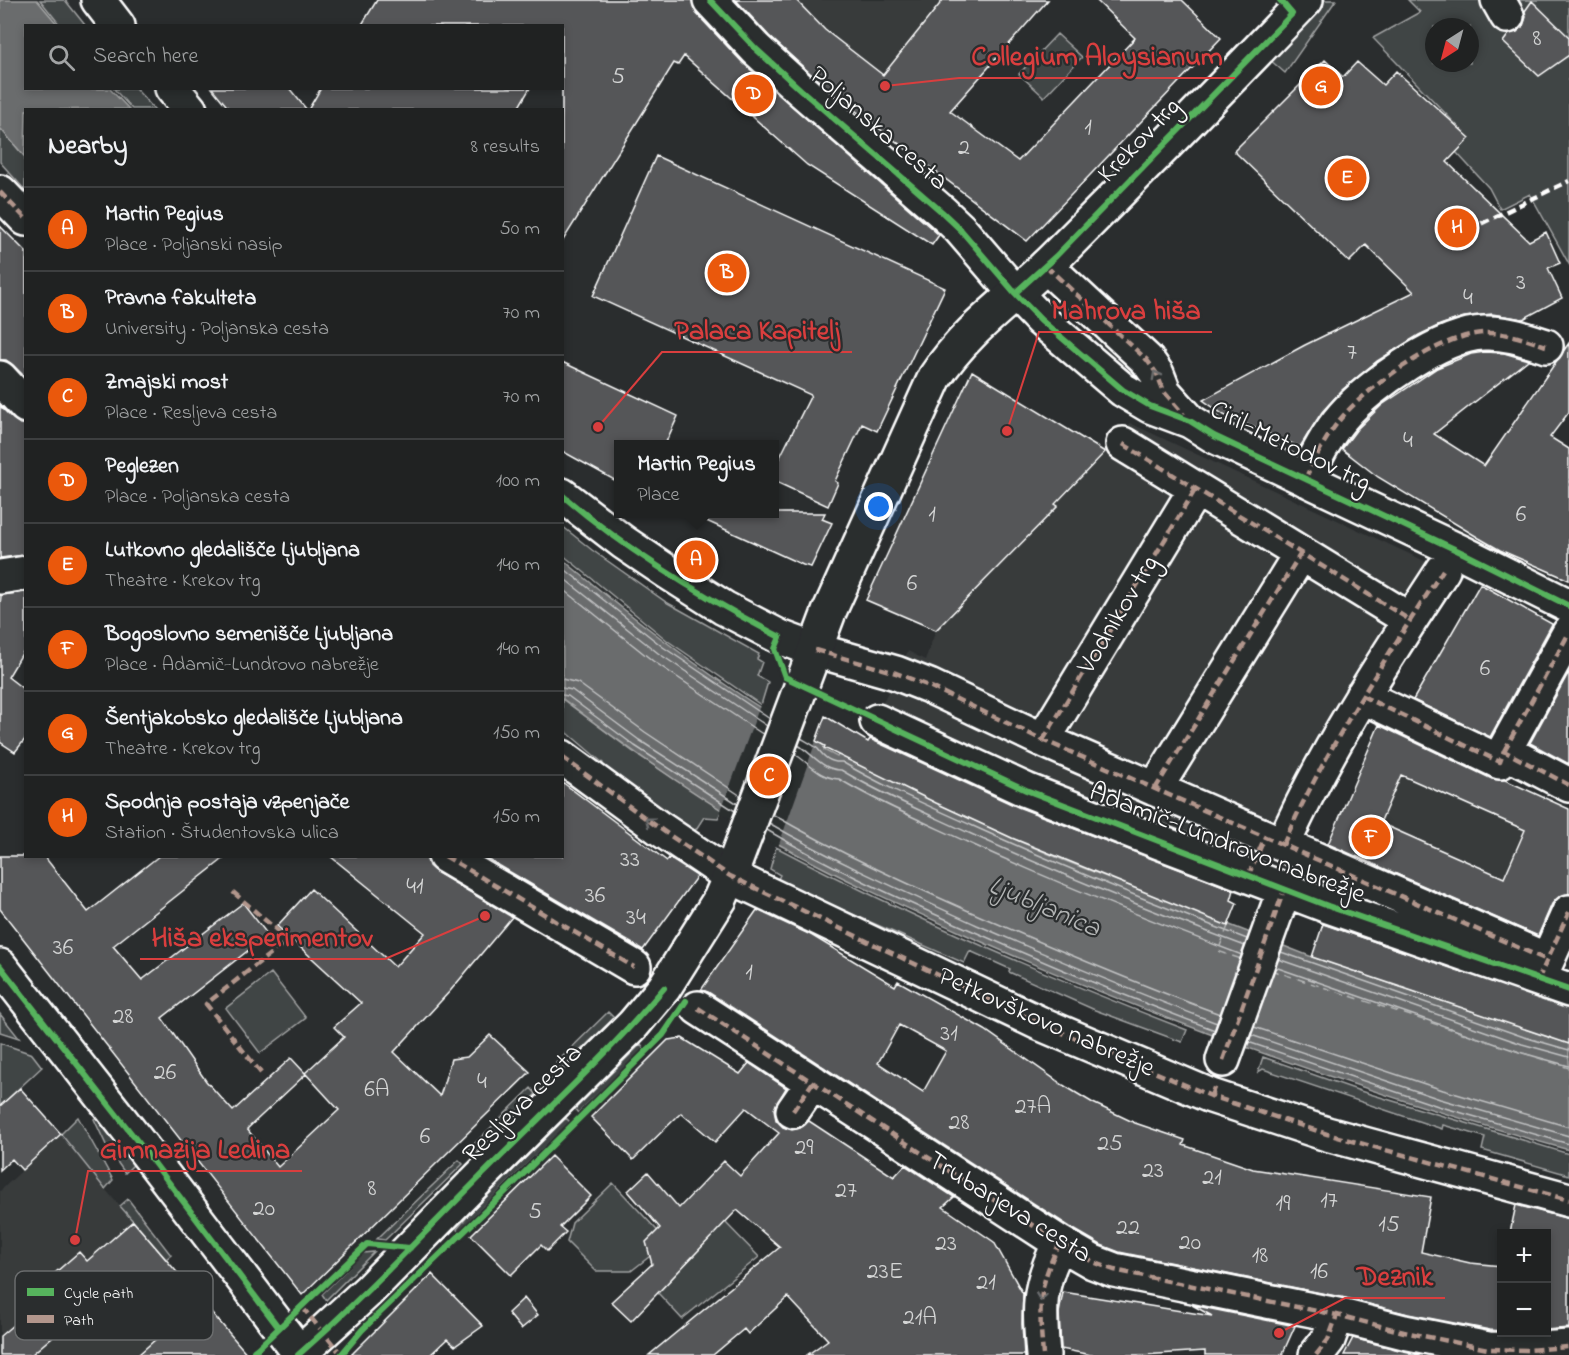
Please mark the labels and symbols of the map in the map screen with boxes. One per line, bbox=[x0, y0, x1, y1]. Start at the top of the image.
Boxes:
north arrow bbox=[1425, 18, 1479, 72]
house number: 8 bbox=[1533, 22, 1542, 57]
callout: Collegium Aloysianum bbox=[959, 32, 1235, 78]
text: Collegium Aloysianum bbox=[971, 38, 1223, 80]
street label: Poljanska cesta bbox=[800, 57, 956, 201]
house number: 5 bbox=[611, 60, 625, 95]
pin: G bbox=[1302, 64, 1340, 109]
pin: D bbox=[734, 72, 774, 116]
street label: Krekov trg bbox=[1089, 89, 1191, 193]
house number: 1 bbox=[1084, 111, 1092, 146]
house number: 2 bbox=[958, 131, 970, 166]
pin: E bbox=[1328, 156, 1366, 201]
pin: H bbox=[1438, 206, 1476, 250]
pin: B bbox=[708, 250, 746, 296]
house number: 3 bbox=[1516, 266, 1526, 301]
house number: 4 bbox=[1463, 281, 1473, 316]
callout: Mahrova hiša bbox=[1039, 286, 1212, 332]
text: Mahrova hiša bbox=[1051, 292, 1201, 333]
callout: Palaca Kapitelj bbox=[662, 306, 852, 352]
text: Palaca Kapitelj bbox=[674, 312, 841, 353]
house number: 7 bbox=[1347, 336, 1357, 371]
one-way arrow bbox=[1152, 371, 1163, 381]
street label: Ciril-Metodov trg bbox=[1203, 391, 1377, 503]
house number: 4 bbox=[1403, 424, 1413, 459]
your location bbox=[864, 492, 893, 521]
house number: 1 bbox=[928, 498, 936, 533]
house number: 6 bbox=[1516, 498, 1527, 533]
pin: A bbox=[676, 538, 716, 582]
street label: Vodnikov trg bbox=[1068, 548, 1170, 683]
house number: 6 bbox=[907, 567, 918, 602]
house number: 6 bbox=[1480, 652, 1491, 687]
pin: C bbox=[750, 754, 788, 798]
street label: Adamič-Lundrovo nabrežje bbox=[1083, 773, 1372, 915]
pin: F bbox=[1352, 814, 1390, 860]
one-way arrow bbox=[645, 817, 656, 828]
house number: 33 bbox=[620, 843, 640, 878]
water label: Ljubljanica bbox=[982, 866, 1107, 950]
house number: 41 bbox=[406, 870, 424, 905]
house number: 36 bbox=[585, 879, 606, 914]
house number: 34 bbox=[626, 901, 646, 936]
callout: Hiša eksperimentov bbox=[140, 913, 385, 959]
text: Hiša eksperimentov bbox=[151, 919, 374, 960]
house number: 36 bbox=[53, 931, 74, 966]
house number: 1 bbox=[745, 956, 753, 991]
street label: Petkovškovo nabrežje bbox=[931, 958, 1162, 1089]
house number: 28 bbox=[113, 1000, 133, 1035]
house number: 31 bbox=[940, 1017, 958, 1052]
street label: Resljeva cesta bbox=[454, 1035, 592, 1173]
house number: 26 bbox=[154, 1056, 177, 1091]
house number: 4 bbox=[477, 1065, 487, 1100]
house number: 6A bbox=[364, 1073, 390, 1108]
house number: 27A bbox=[1015, 1090, 1051, 1125]
house number: 28 bbox=[949, 1106, 969, 1141]
house number: 6 bbox=[420, 1120, 431, 1155]
callout: Gimnazija Ledina bbox=[88, 1125, 302, 1171]
house number: 25 bbox=[1097, 1127, 1123, 1162]
text: Gimnazija Ledina bbox=[100, 1131, 290, 1172]
house number: 29 bbox=[794, 1131, 814, 1166]
street label: Trubarjeva cesta bbox=[919, 1142, 1099, 1274]
house number: 23 bbox=[1142, 1154, 1164, 1189]
house number: 21 bbox=[1202, 1161, 1222, 1196]
house number: 8 bbox=[368, 1172, 377, 1207]
house number: 27 bbox=[835, 1174, 857, 1209]
house number: 17 bbox=[1320, 1184, 1338, 1219]
house number: 19 bbox=[1276, 1187, 1291, 1222]
house number: 20 bbox=[253, 1192, 275, 1227]
house number: 5 bbox=[528, 1195, 542, 1230]
house number: 15 bbox=[1378, 1208, 1400, 1243]
house number: 22 bbox=[1116, 1211, 1140, 1246]
house number: 20 bbox=[1179, 1226, 1201, 1261]
house number: 23 bbox=[935, 1227, 957, 1262]
house number: 18 bbox=[1252, 1239, 1268, 1274]
callout: Deznik bbox=[1345, 1252, 1445, 1298]
house number: 23E bbox=[867, 1255, 903, 1290]
house number: 16 bbox=[1310, 1255, 1329, 1290]
text: Deznik bbox=[1355, 1258, 1434, 1299]
house number: 21 bbox=[976, 1266, 996, 1301]
legend bbox=[15, 1271, 213, 1340]
text: Cycle path bbox=[64, 1282, 133, 1306]
one-way arrow bbox=[1035, 1293, 1047, 1302]
house number: 21A bbox=[903, 1301, 937, 1336]
text: Path bbox=[64, 1309, 94, 1333]

